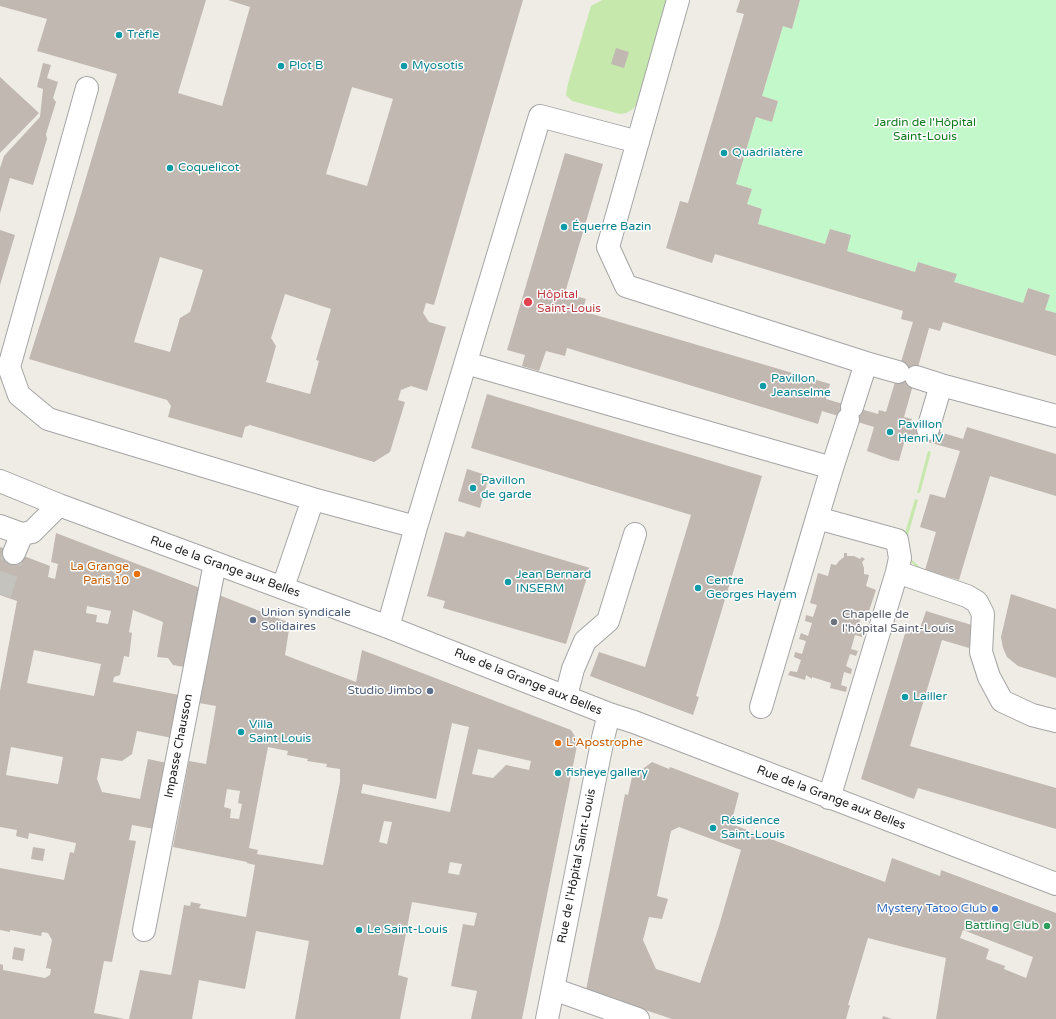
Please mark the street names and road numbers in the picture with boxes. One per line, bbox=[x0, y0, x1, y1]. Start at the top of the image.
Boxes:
street label: Rue de la Grange aux Belles bbox=[148, 533, 302, 601]
street label: Rue de la Grange aux Belles bbox=[452, 646, 604, 718]
street label: Impasse Chausson bbox=[162, 693, 196, 799]
street label: Rue de la Grange aux Belles bbox=[755, 763, 907, 833]
street label: Rue de l'Hôpital Saint-Louis bbox=[555, 788, 599, 944]

